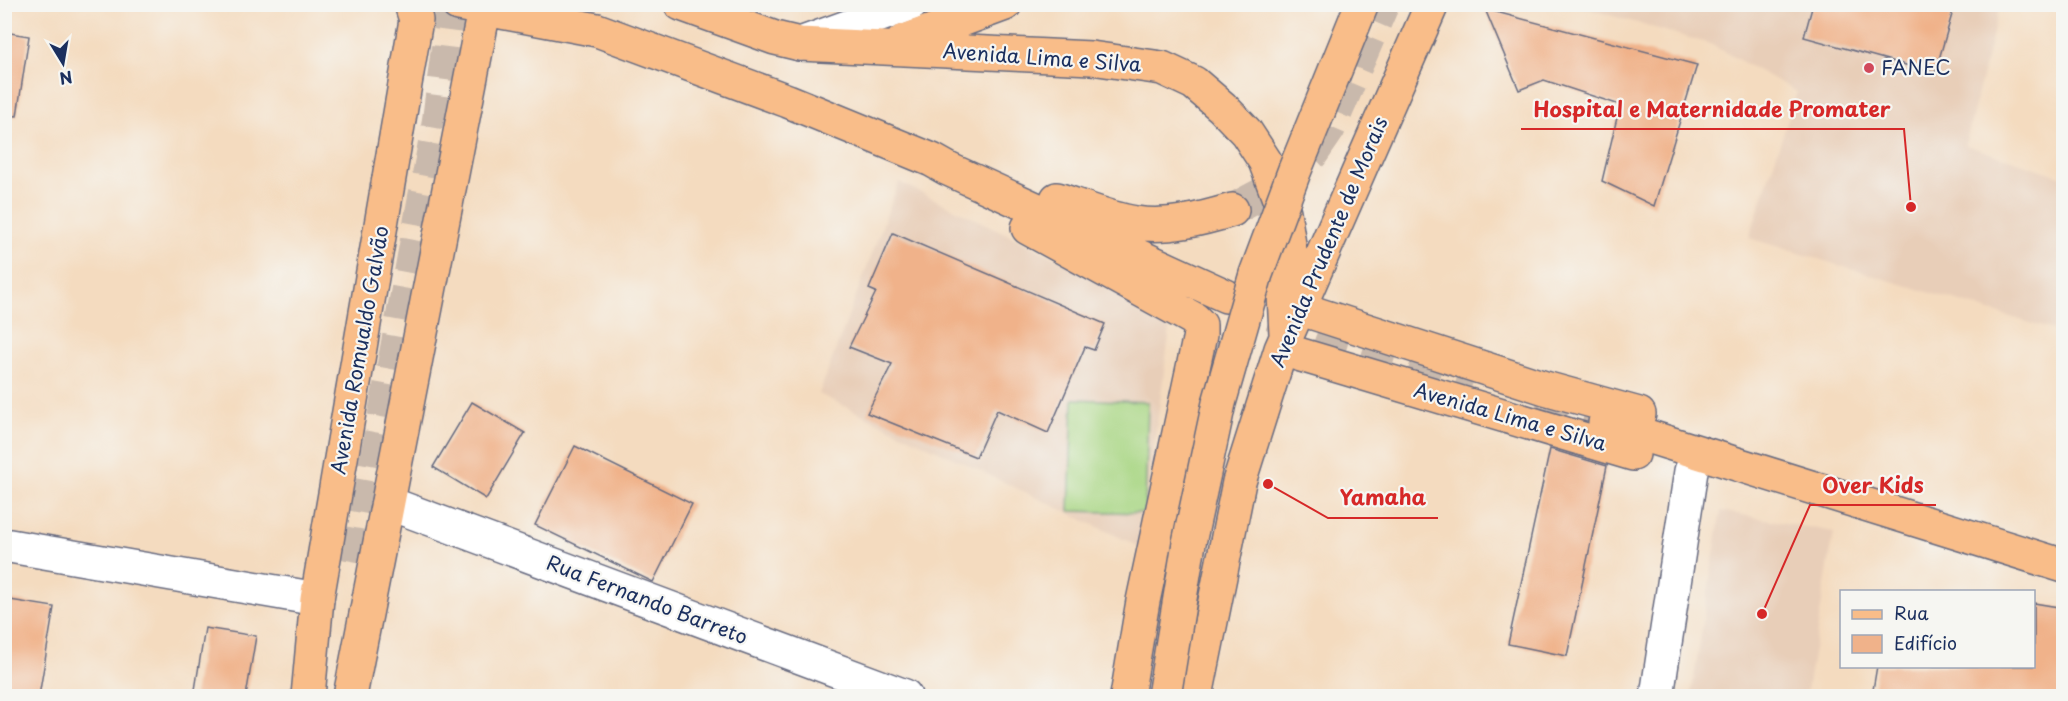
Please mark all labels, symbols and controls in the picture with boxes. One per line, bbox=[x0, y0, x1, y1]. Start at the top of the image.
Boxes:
north arrow bbox=[33, 33, 93, 93]
street label: Avenida Lima e Silva bbox=[942, 35, 1143, 79]
place label: FANEC bbox=[1881, 52, 1951, 82]
marker: FANEC bbox=[1862, 61, 1876, 75]
text: N bbox=[58, 66, 75, 92]
callout: Hospital e Maternidade Promater bbox=[1521, 90, 1904, 129]
text: Hospital e Maternidade Promater bbox=[1533, 92, 1891, 124]
street label: Avenida Prudente de Morais bbox=[1262, 112, 1395, 372]
street label: Avenida Romualdo Galvão bbox=[322, 223, 396, 476]
street label: Avenida Lima e Silva bbox=[1410, 374, 1611, 458]
callout: Over Kids bbox=[1810, 466, 1936, 505]
text: Over Kids bbox=[1822, 468, 1924, 500]
callout: Yamaha bbox=[1328, 479, 1438, 518]
text: Yamaha bbox=[1340, 480, 1427, 512]
street label: Rua Fernando Barreto bbox=[542, 547, 752, 651]
legend bbox=[1840, 590, 2035, 668]
text: Rua bbox=[1894, 599, 1929, 626]
text: Edifício bbox=[1894, 629, 1957, 656]

